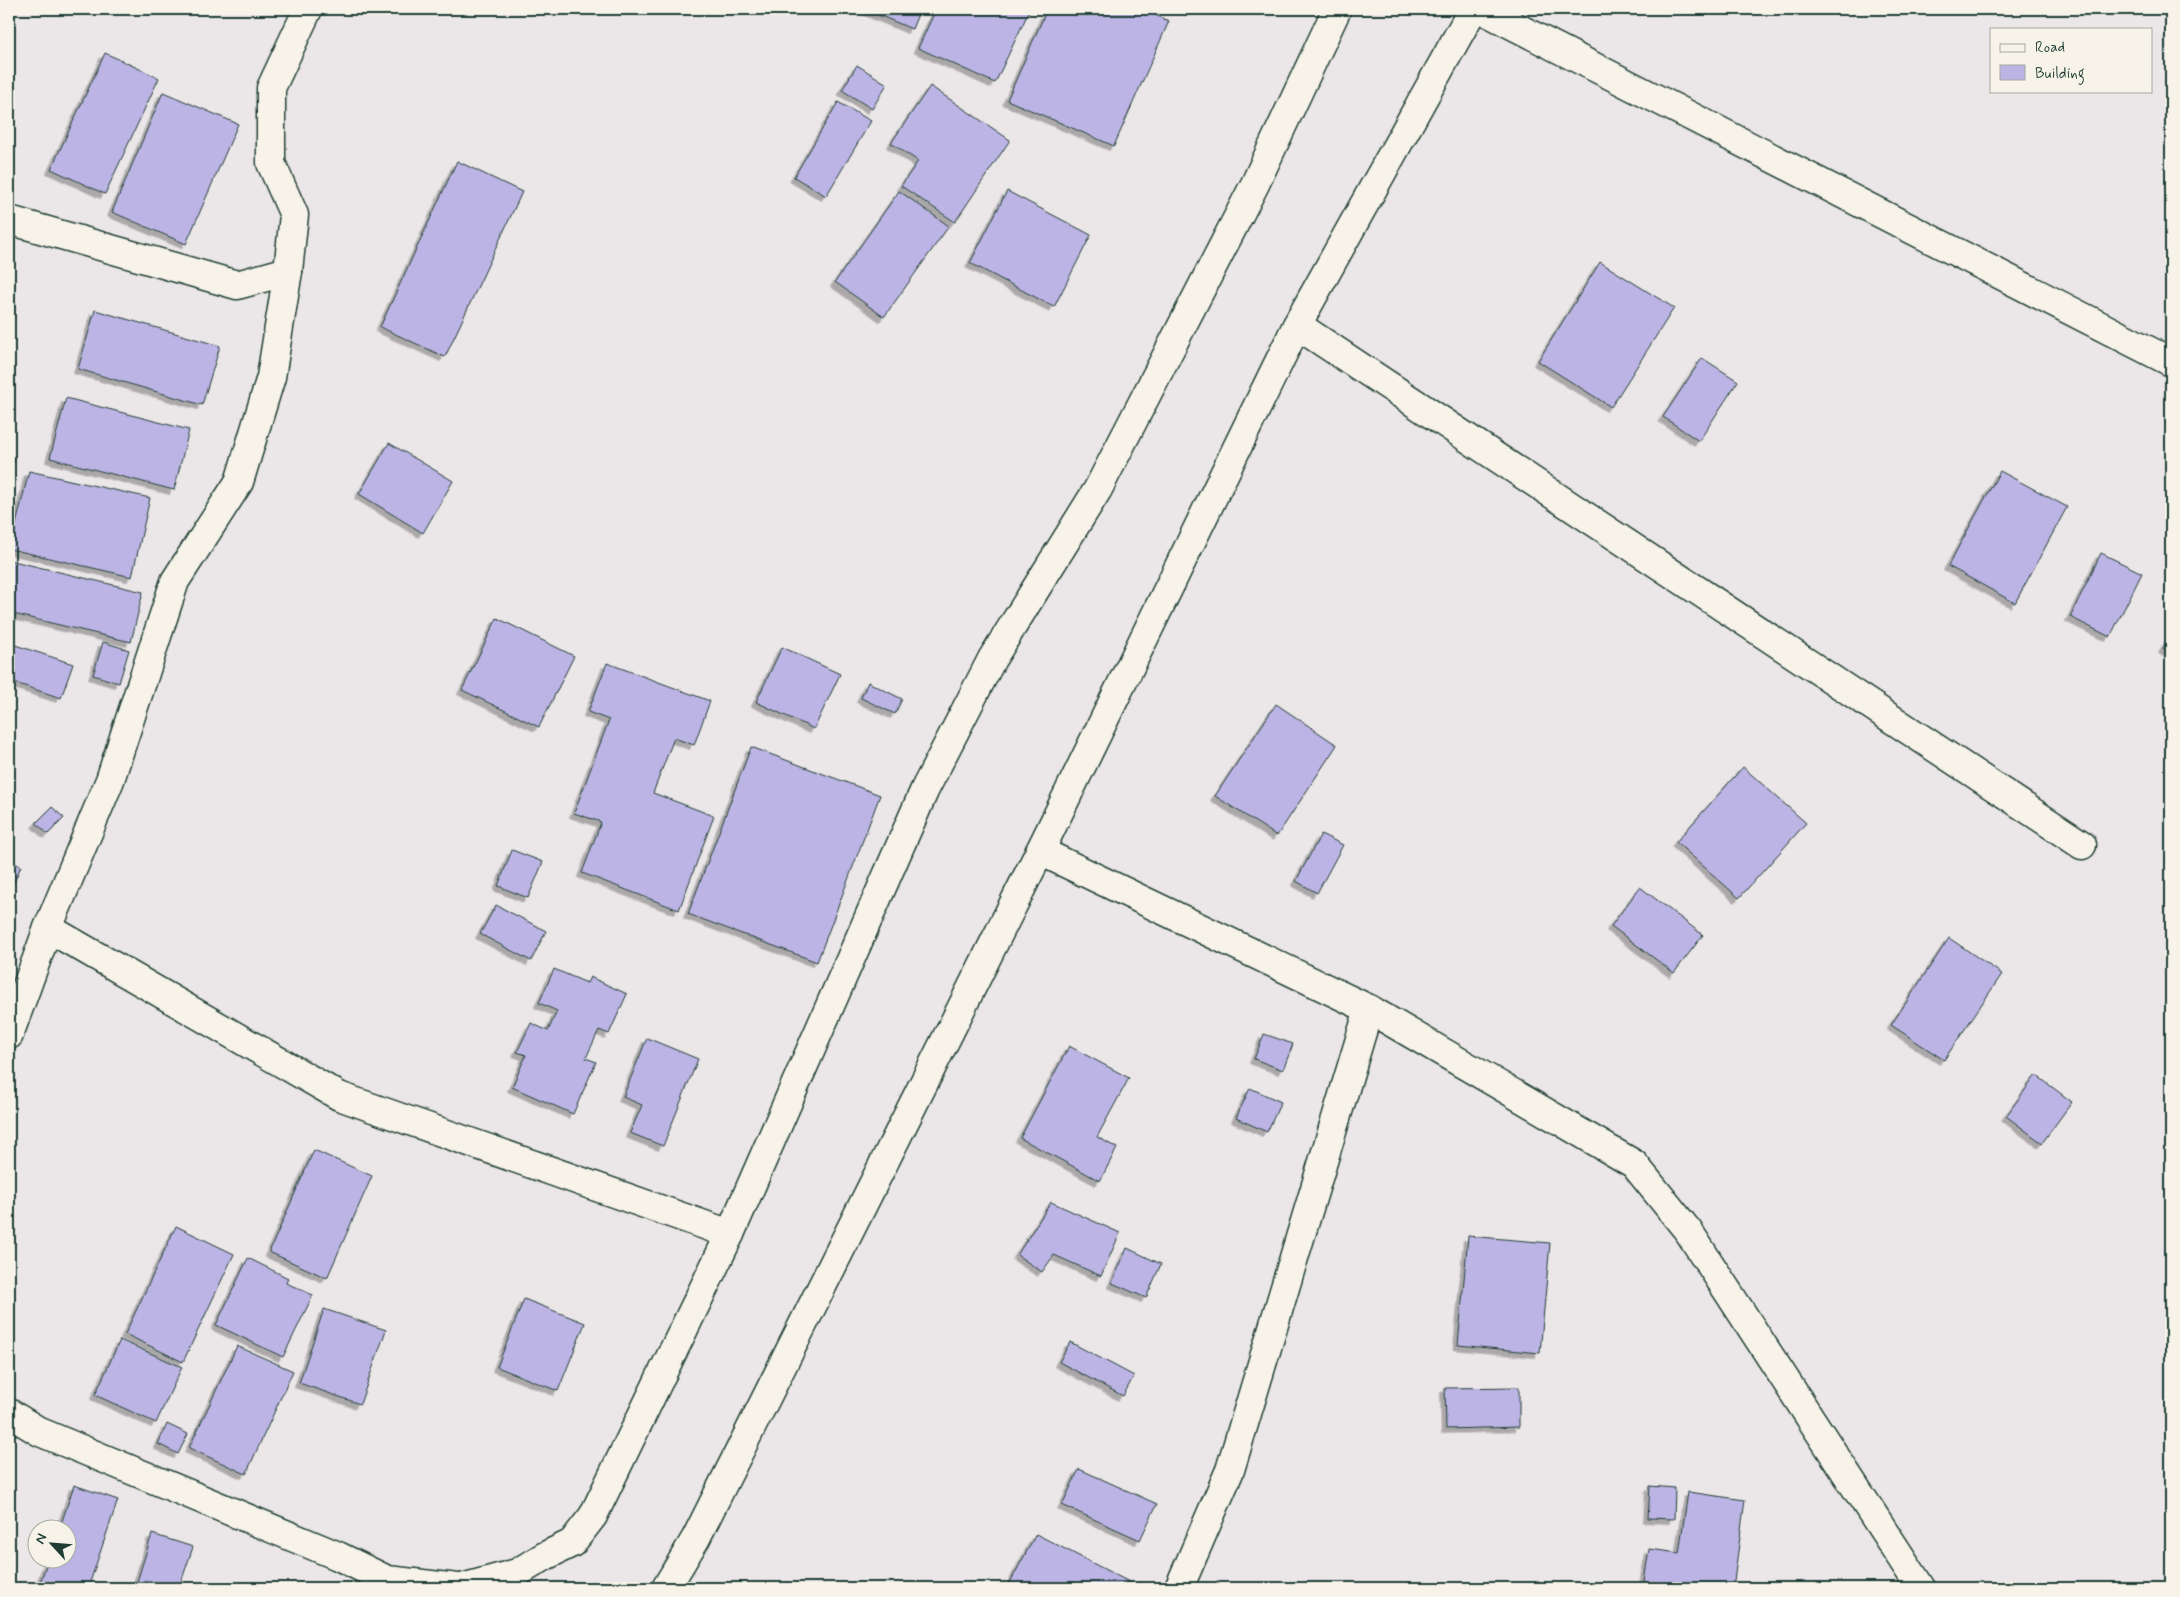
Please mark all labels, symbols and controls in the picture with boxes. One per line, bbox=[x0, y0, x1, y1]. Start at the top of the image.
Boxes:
legend bbox=[1990, 28, 2152, 92]
text: Road bbox=[2035, 38, 2065, 58]
text: Building bbox=[2035, 64, 2085, 85]
north arrow bbox=[28, 1520, 78, 1570]
text: N bbox=[31, 1531, 51, 1547]

